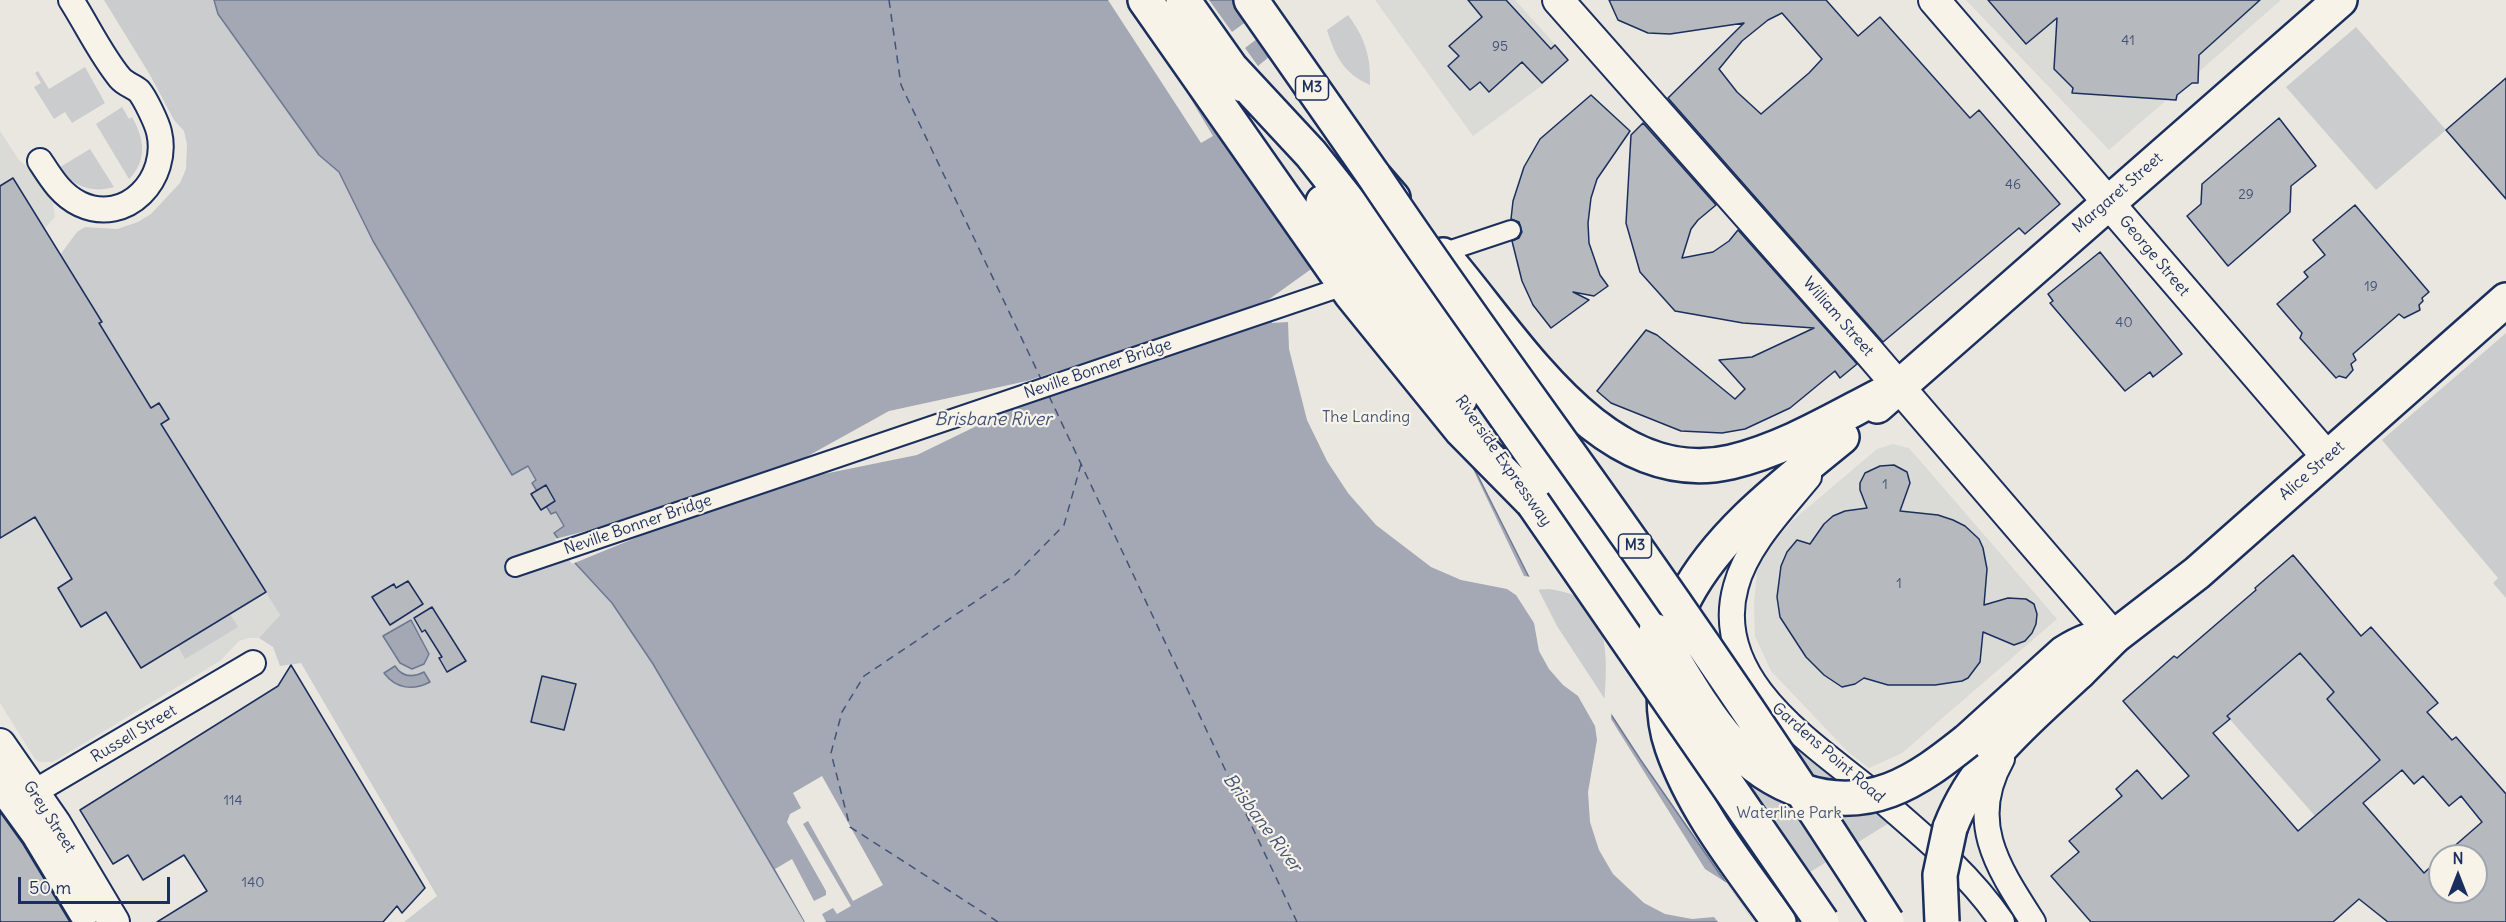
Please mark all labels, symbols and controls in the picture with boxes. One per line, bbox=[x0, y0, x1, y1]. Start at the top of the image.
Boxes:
house number: 41 bbox=[2121, 33, 2135, 49]
house number: 95 bbox=[1492, 39, 1508, 55]
road number: M3 bbox=[1296, 76, 1328, 100]
street label: Margaret Street bbox=[2069, 149, 2167, 237]
house number: 46 bbox=[2005, 177, 2021, 193]
house number: 29 bbox=[2238, 187, 2254, 203]
street label: George Street bbox=[2115, 212, 2193, 300]
street label: William Street bbox=[1798, 274, 1878, 360]
house number: 19 bbox=[2364, 279, 2378, 295]
house number: 40 bbox=[2115, 315, 2133, 331]
street label: Neville Bonner Bridge bbox=[1022, 335, 1174, 403]
street label: Riverside Expressway bbox=[1451, 392, 1555, 530]
park label: The Landing bbox=[1322, 407, 1410, 427]
water label: Brisbane River bbox=[934, 409, 1052, 431]
street label: Alice Street bbox=[2275, 437, 2349, 505]
house number: 1 bbox=[1882, 477, 1888, 493]
street label: Neville Bonner Bridge bbox=[562, 491, 714, 559]
road number: M3 bbox=[1618, 534, 1652, 558]
house number: 1 bbox=[1896, 576, 1902, 592]
street label: Gardens Point Road bbox=[1768, 699, 1888, 807]
street label: Russell Street bbox=[88, 701, 180, 767]
water label: Brisbane River bbox=[1218, 770, 1306, 876]
street label: Grey Street bbox=[19, 777, 79, 857]
house number: 114 bbox=[223, 793, 243, 809]
park label: Waterline Park bbox=[1736, 803, 1842, 823]
north arrow bbox=[2428, 844, 2488, 904]
text: N bbox=[2452, 848, 2464, 868]
scale bar bbox=[21, 865, 172, 903]
house number: 140 bbox=[242, 875, 264, 891]
text: 50 m bbox=[29, 876, 71, 899]

